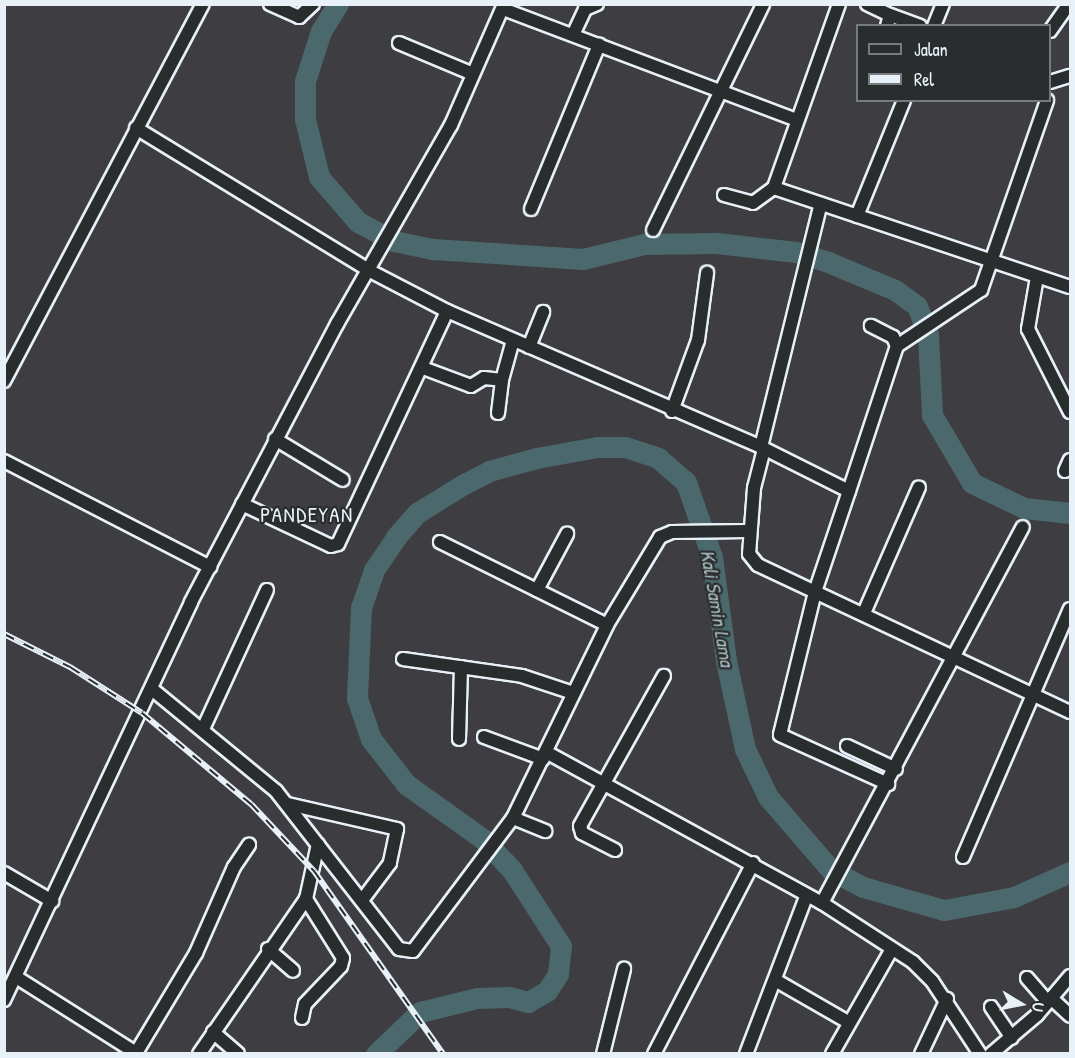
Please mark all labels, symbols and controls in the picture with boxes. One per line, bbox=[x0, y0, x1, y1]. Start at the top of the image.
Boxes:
legend bbox=[856, 24, 1051, 102]
text: Jalan bbox=[914, 37, 948, 62]
text: Rel bbox=[914, 67, 934, 92]
district label: PANDEYAN bbox=[260, 502, 354, 528]
water label: Kali Samin Lama bbox=[696, 548, 740, 668]
north arrow bbox=[991, 974, 1051, 1034]
text: U bbox=[1027, 1001, 1050, 1013]

